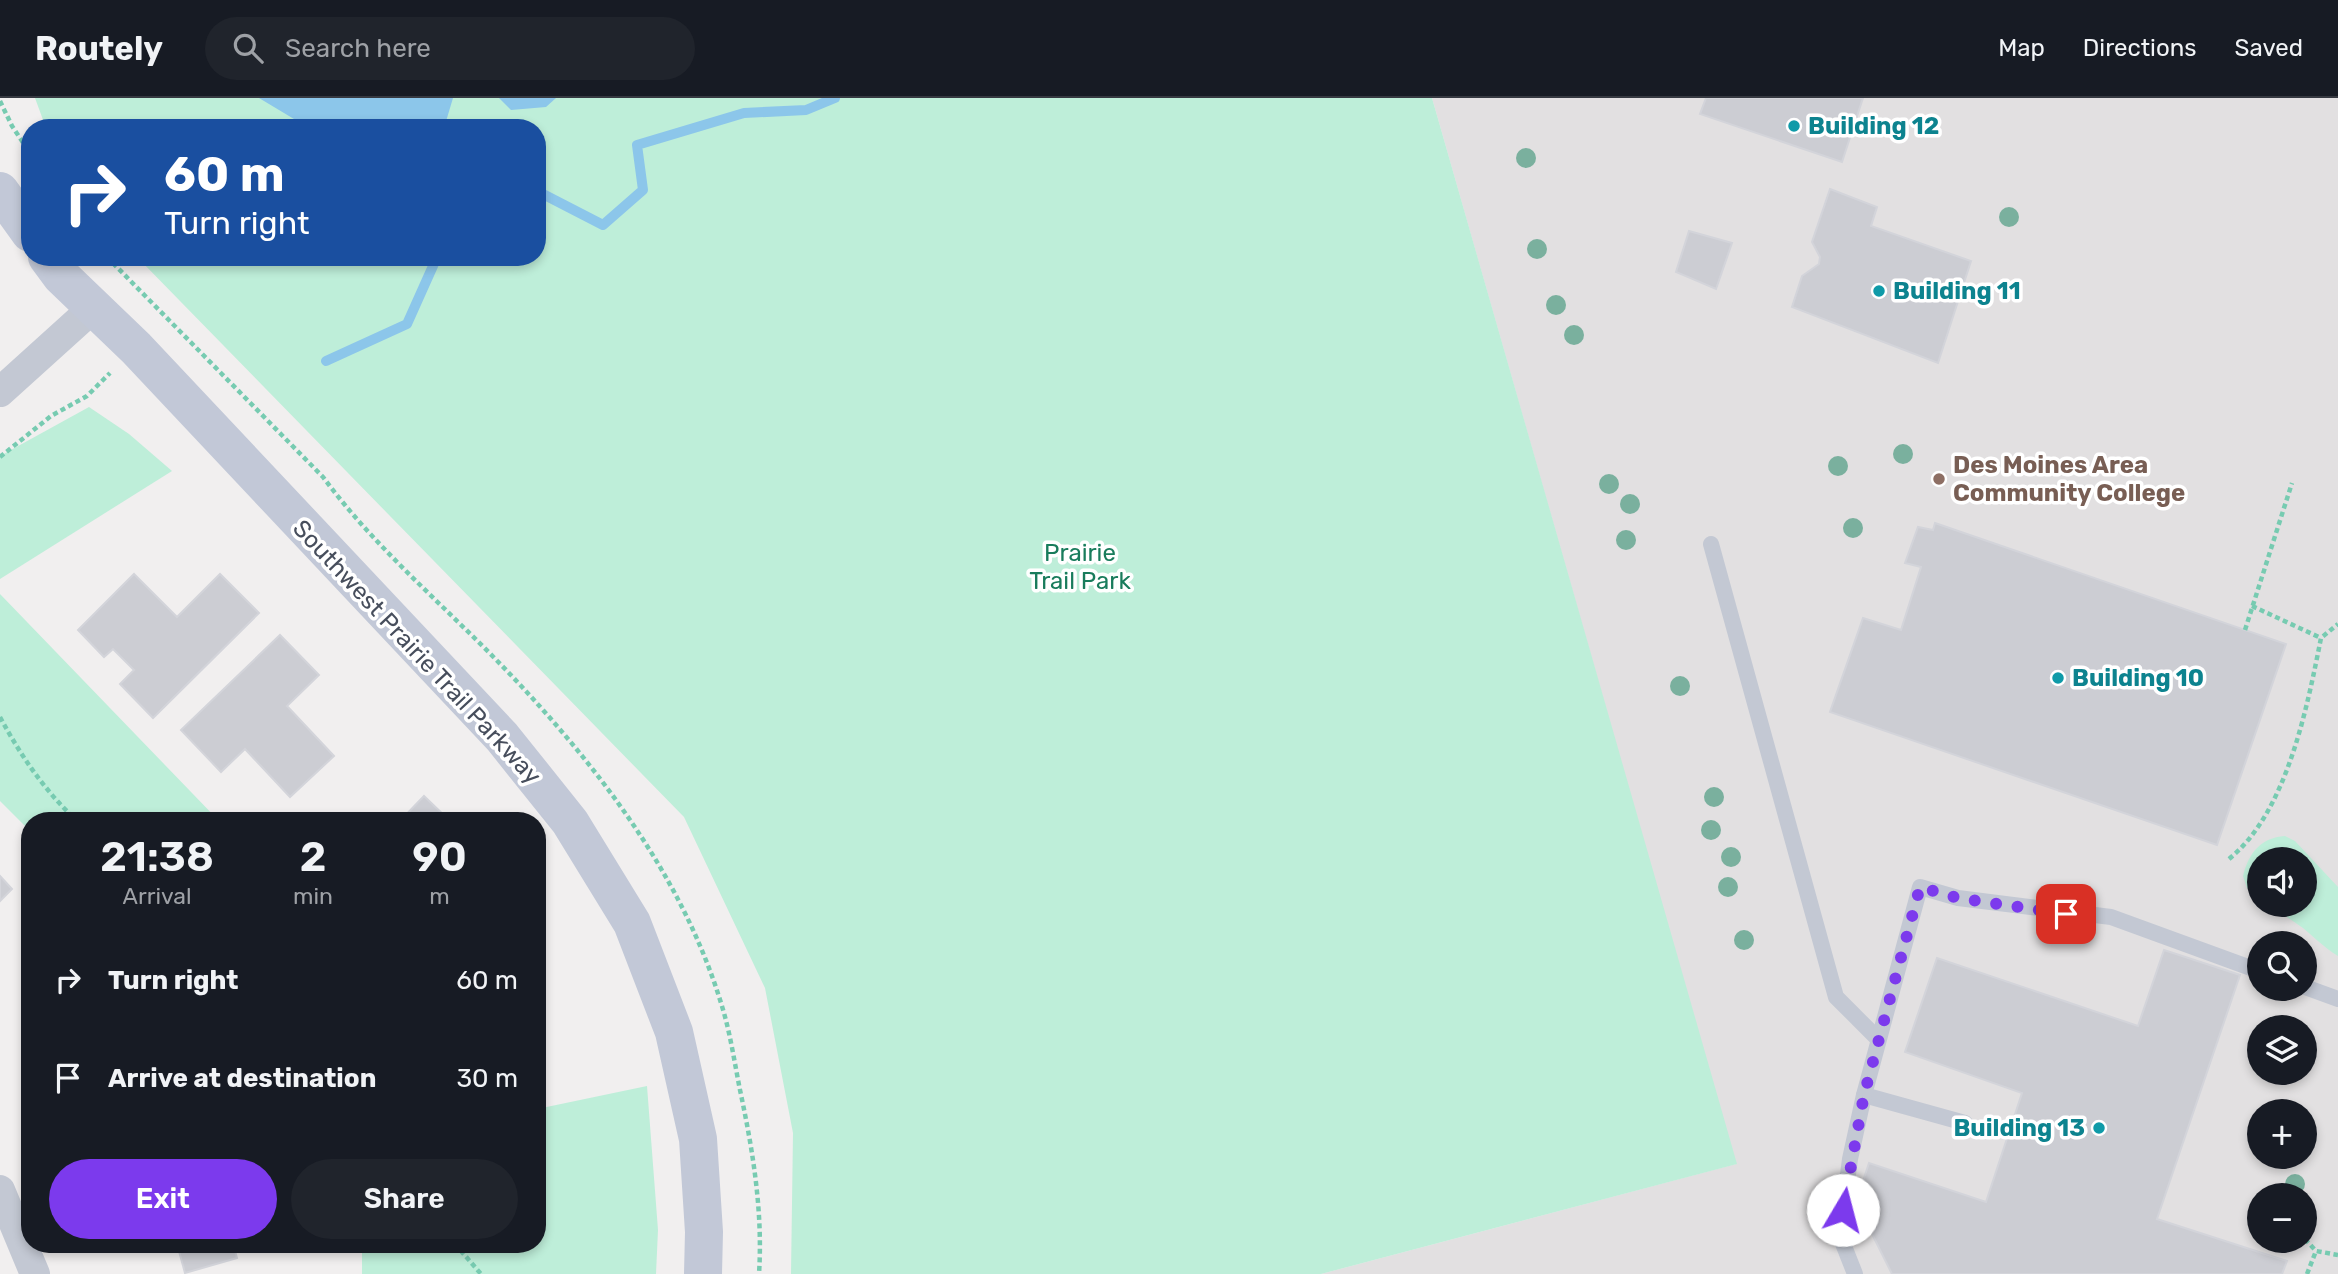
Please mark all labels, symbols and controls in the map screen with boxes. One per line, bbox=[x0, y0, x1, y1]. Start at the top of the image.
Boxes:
search box bbox=[205, 17, 695, 80]
text: Routely bbox=[35, 29, 163, 68]
icon: search bbox=[229, 29, 267, 67]
text: Search here bbox=[285, 33, 431, 64]
text: Map bbox=[1998, 34, 2045, 62]
text: Directions bbox=[2083, 34, 2196, 62]
text: Saved bbox=[2234, 34, 2303, 62]
place label: Building 12 bbox=[1808, 112, 1939, 140]
marker: Building 12 bbox=[1786, 118, 1802, 134]
text: 60 m bbox=[164, 145, 285, 203]
icon: right bbox=[49, 147, 140, 238]
text: Turn right bbox=[164, 204, 309, 242]
place label: Building 11 bbox=[1893, 277, 2021, 305]
marker: Building 11 bbox=[1871, 283, 1887, 299]
place label: Des Moines Area Community College bbox=[1953, 451, 2185, 507]
marker: Des Moines Area Community College bbox=[1931, 471, 1947, 487]
street label: Southwest Prairie Trail Parkway bbox=[287, 514, 547, 790]
park label: Prairie Trail Park bbox=[1029, 539, 1131, 595]
place label: Building 10 bbox=[2072, 664, 2204, 692]
marker: Building 10 bbox=[2050, 670, 2066, 686]
text: 21:38 bbox=[100, 832, 214, 882]
text: 2 bbox=[300, 832, 326, 882]
text: 90 bbox=[412, 832, 467, 882]
map controls bbox=[2247, 847, 2317, 1253]
button: sound bbox=[2247, 847, 2317, 917]
text: Arrival bbox=[123, 882, 192, 910]
text: min bbox=[293, 882, 333, 910]
text: m bbox=[429, 882, 450, 910]
pin bbox=[2036, 884, 2096, 944]
icon: arrive bbox=[2047, 895, 2085, 933]
button: search bbox=[2247, 931, 2317, 1001]
icon: right bbox=[49, 961, 87, 999]
text: Turn right bbox=[108, 965, 238, 996]
text: 60 m bbox=[456, 965, 518, 996]
button: layers bbox=[2247, 1015, 2317, 1085]
icon: arrive bbox=[49, 1059, 87, 1097]
text: Arrive at destination bbox=[108, 1063, 376, 1094]
text: 30 m bbox=[456, 1063, 518, 1094]
button: + bbox=[2247, 1099, 2317, 1169]
place label: Building 13 bbox=[1953, 1114, 2085, 1142]
marker: Building 13 bbox=[2091, 1120, 2107, 1136]
button: Exit bbox=[49, 1159, 277, 1239]
button: Share bbox=[291, 1159, 518, 1239]
position arrow bbox=[1806, 1173, 1880, 1247]
button: − bbox=[2247, 1183, 2317, 1253]

